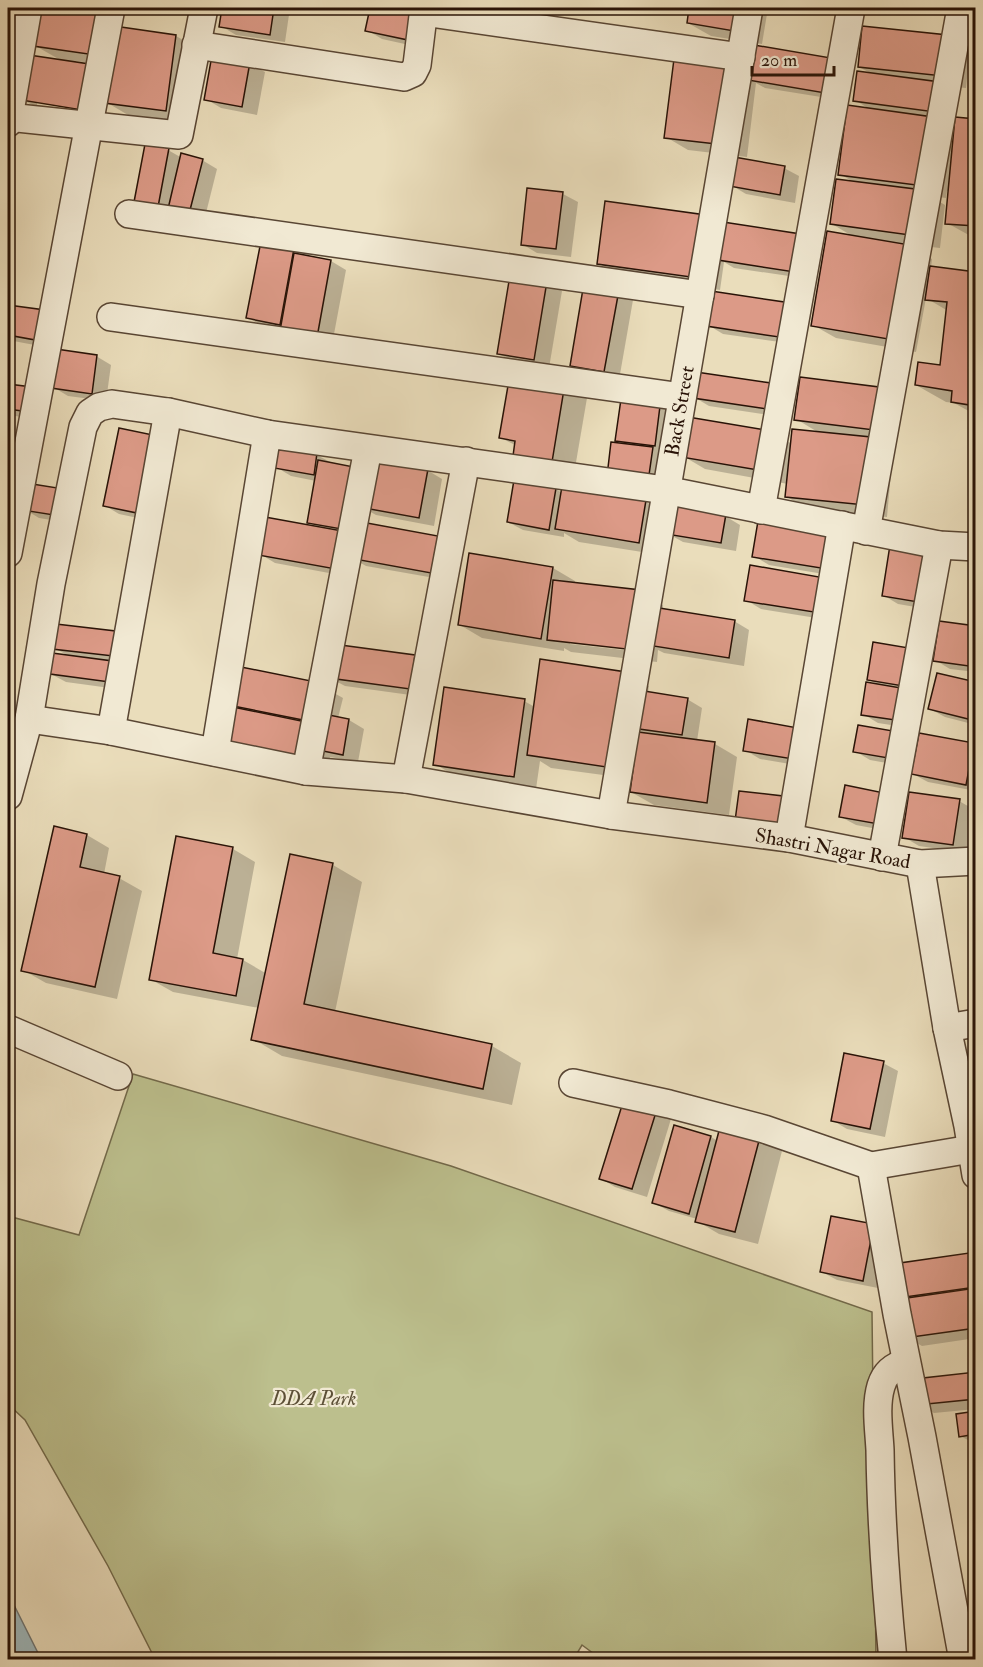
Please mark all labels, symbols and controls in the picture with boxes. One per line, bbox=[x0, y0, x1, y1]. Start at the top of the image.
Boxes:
scale bar bbox=[752, 39, 834, 77]
text: 20 m bbox=[761, 49, 797, 72]
street label: Back Street bbox=[659, 363, 700, 458]
street label: Shastri Nagar Road bbox=[753, 823, 913, 874]
park label: DDA Park bbox=[271, 1386, 356, 1411]

